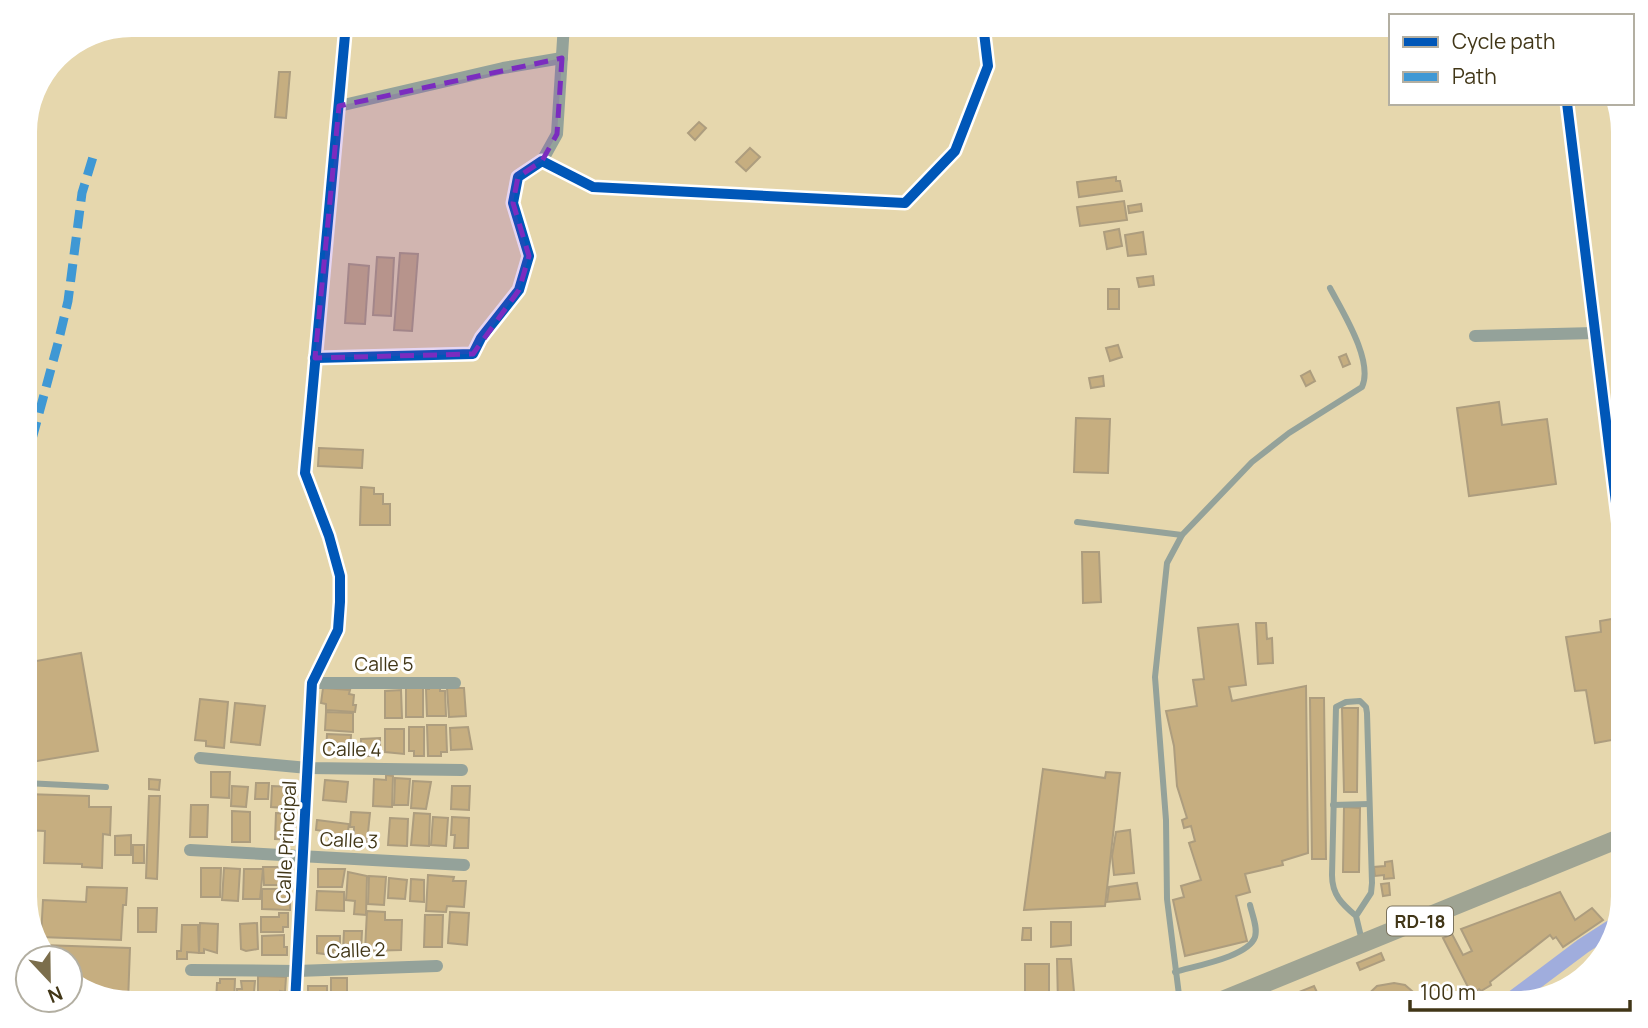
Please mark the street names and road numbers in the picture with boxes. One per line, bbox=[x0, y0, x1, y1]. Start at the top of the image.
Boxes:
street label: Calle 5 bbox=[355, 651, 413, 677]
street label: Calle 4 bbox=[322, 735, 382, 763]
street label: Calle Principal bbox=[270, 780, 302, 904]
street label: Calle 3 bbox=[319, 825, 379, 855]
road number: RD-18 bbox=[1387, 906, 1453, 936]
street label: Calle 2 bbox=[326, 936, 386, 964]

